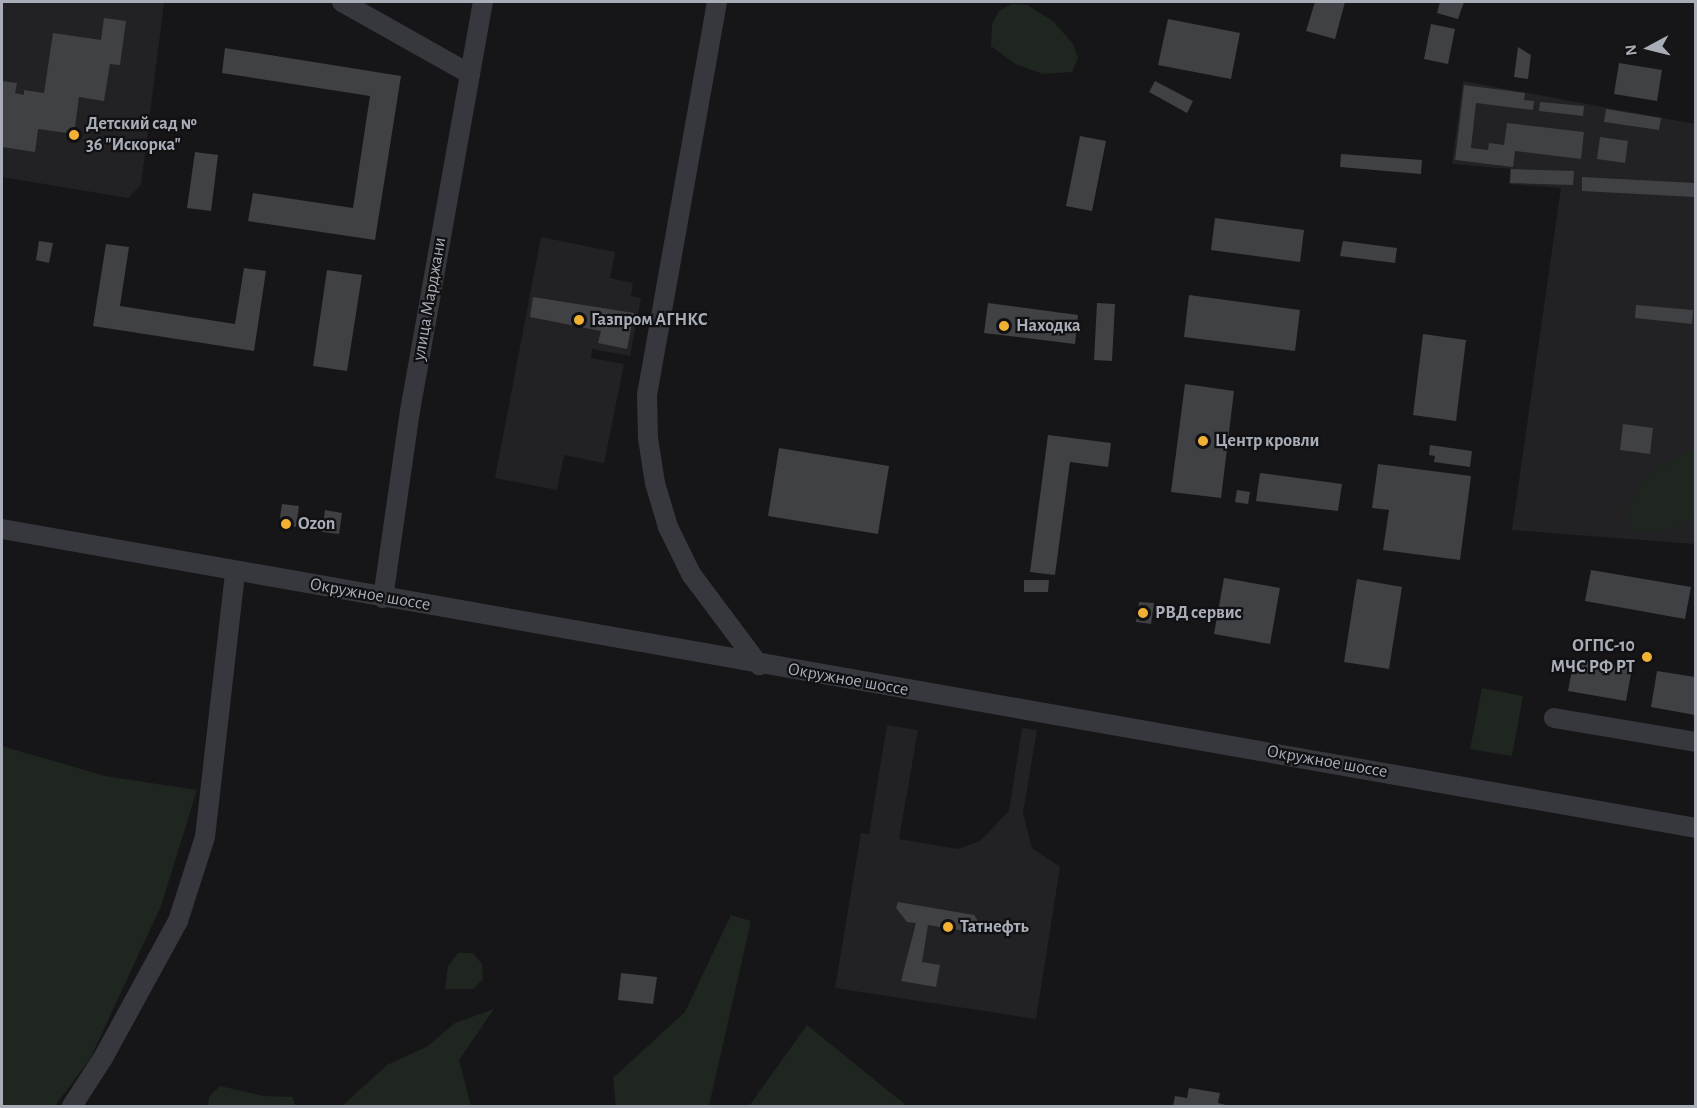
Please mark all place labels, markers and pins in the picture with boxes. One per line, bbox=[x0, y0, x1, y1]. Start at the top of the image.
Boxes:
place label: Детский сад № 36 "Искорка" bbox=[86, 114, 197, 156]
marker: Детский сад № 36 "Искорка" bbox=[67, 128, 81, 142]
place label: Газпром АГНКС bbox=[591, 309, 708, 331]
marker: Газпром АГНКС bbox=[572, 313, 586, 327]
place label: Находка bbox=[1016, 315, 1081, 337]
marker: Находка bbox=[997, 319, 1011, 333]
place label: Центр кровли bbox=[1215, 430, 1319, 452]
marker: Центр кровли bbox=[1196, 434, 1210, 448]
place label: Ozon bbox=[298, 513, 335, 535]
marker: Ozon bbox=[279, 517, 293, 531]
place label: РВД сервис bbox=[1155, 602, 1242, 624]
marker: РВД сервис bbox=[1136, 606, 1150, 620]
place label: ОГПС-10 МЧС РФ РТ bbox=[1550, 636, 1635, 678]
marker: ОГПС-10 МЧС РФ РТ bbox=[1640, 650, 1654, 664]
place label: Татнефть bbox=[960, 916, 1029, 938]
marker: Татнефть bbox=[941, 920, 955, 934]

